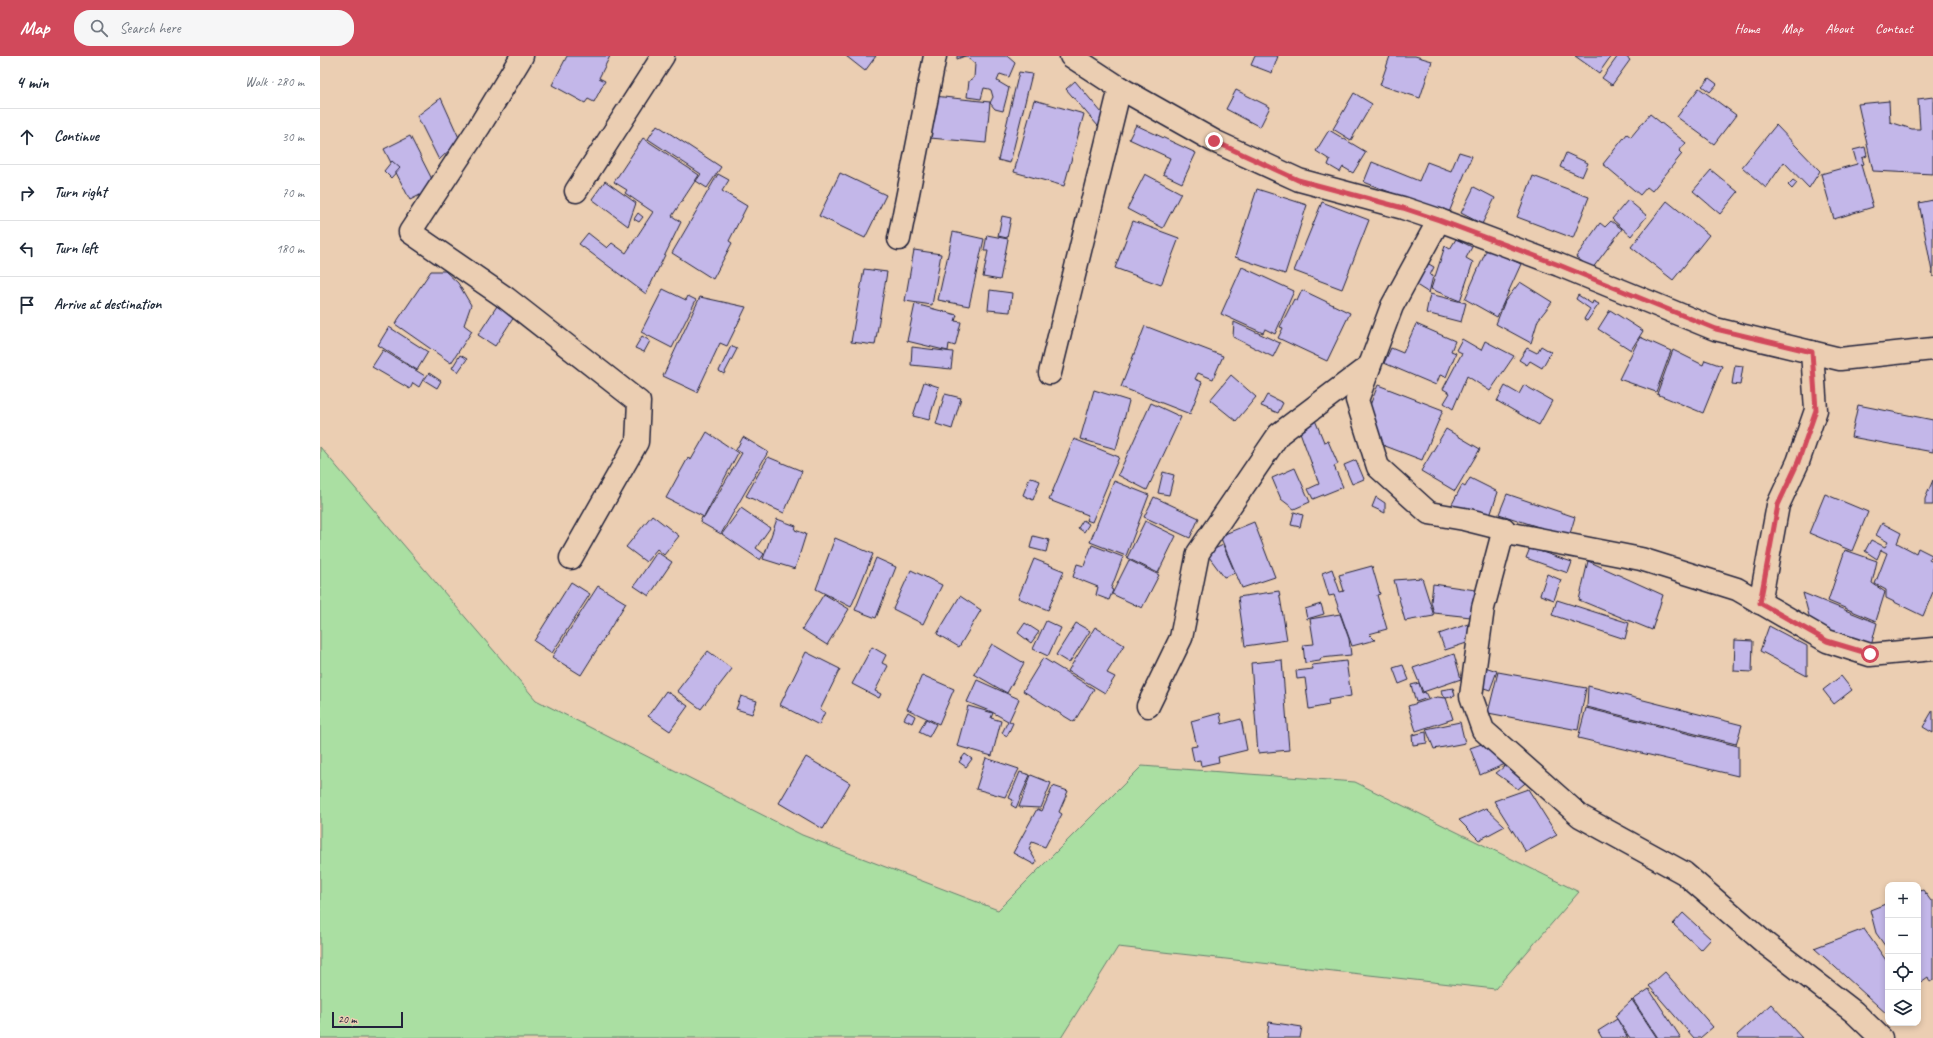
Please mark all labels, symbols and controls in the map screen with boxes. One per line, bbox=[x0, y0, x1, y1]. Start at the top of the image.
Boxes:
search box bbox=[74, 10, 354, 46]
text: Map bbox=[20, 16, 50, 40]
icon: search bbox=[88, 17, 110, 39]
text: Search here bbox=[120, 19, 181, 38]
text: Home bbox=[1734, 20, 1760, 37]
text: Map bbox=[1782, 20, 1803, 37]
text: About bbox=[1825, 20, 1853, 37]
text: Contact bbox=[1875, 20, 1913, 37]
text: 4 min bbox=[16, 72, 49, 93]
text: Walk · 280 m bbox=[245, 74, 304, 90]
icon: ahead bbox=[16, 126, 38, 148]
text: Continue bbox=[54, 127, 99, 146]
text: 30 m bbox=[282, 129, 304, 145]
route end bbox=[1205, 132, 1223, 150]
icon: right bbox=[16, 182, 38, 204]
text: Turn right bbox=[54, 183, 107, 202]
text: 70 m bbox=[282, 185, 304, 201]
icon: left bbox=[16, 238, 38, 260]
text: Turn left bbox=[54, 239, 97, 258]
text: 180 m bbox=[276, 241, 304, 257]
icon: arrive bbox=[16, 294, 38, 316]
text: Arrive at destination bbox=[54, 295, 161, 314]
route start bbox=[1861, 645, 1879, 663]
map controls bbox=[1885, 882, 1921, 1026]
button: + bbox=[1885, 882, 1921, 918]
button: − bbox=[1885, 918, 1921, 954]
button: locate bbox=[1885, 954, 1921, 990]
button: layers bbox=[1885, 990, 1921, 1026]
scale bar bbox=[332, 1010, 403, 1029]
text: 20 m bbox=[338, 1012, 357, 1026]

